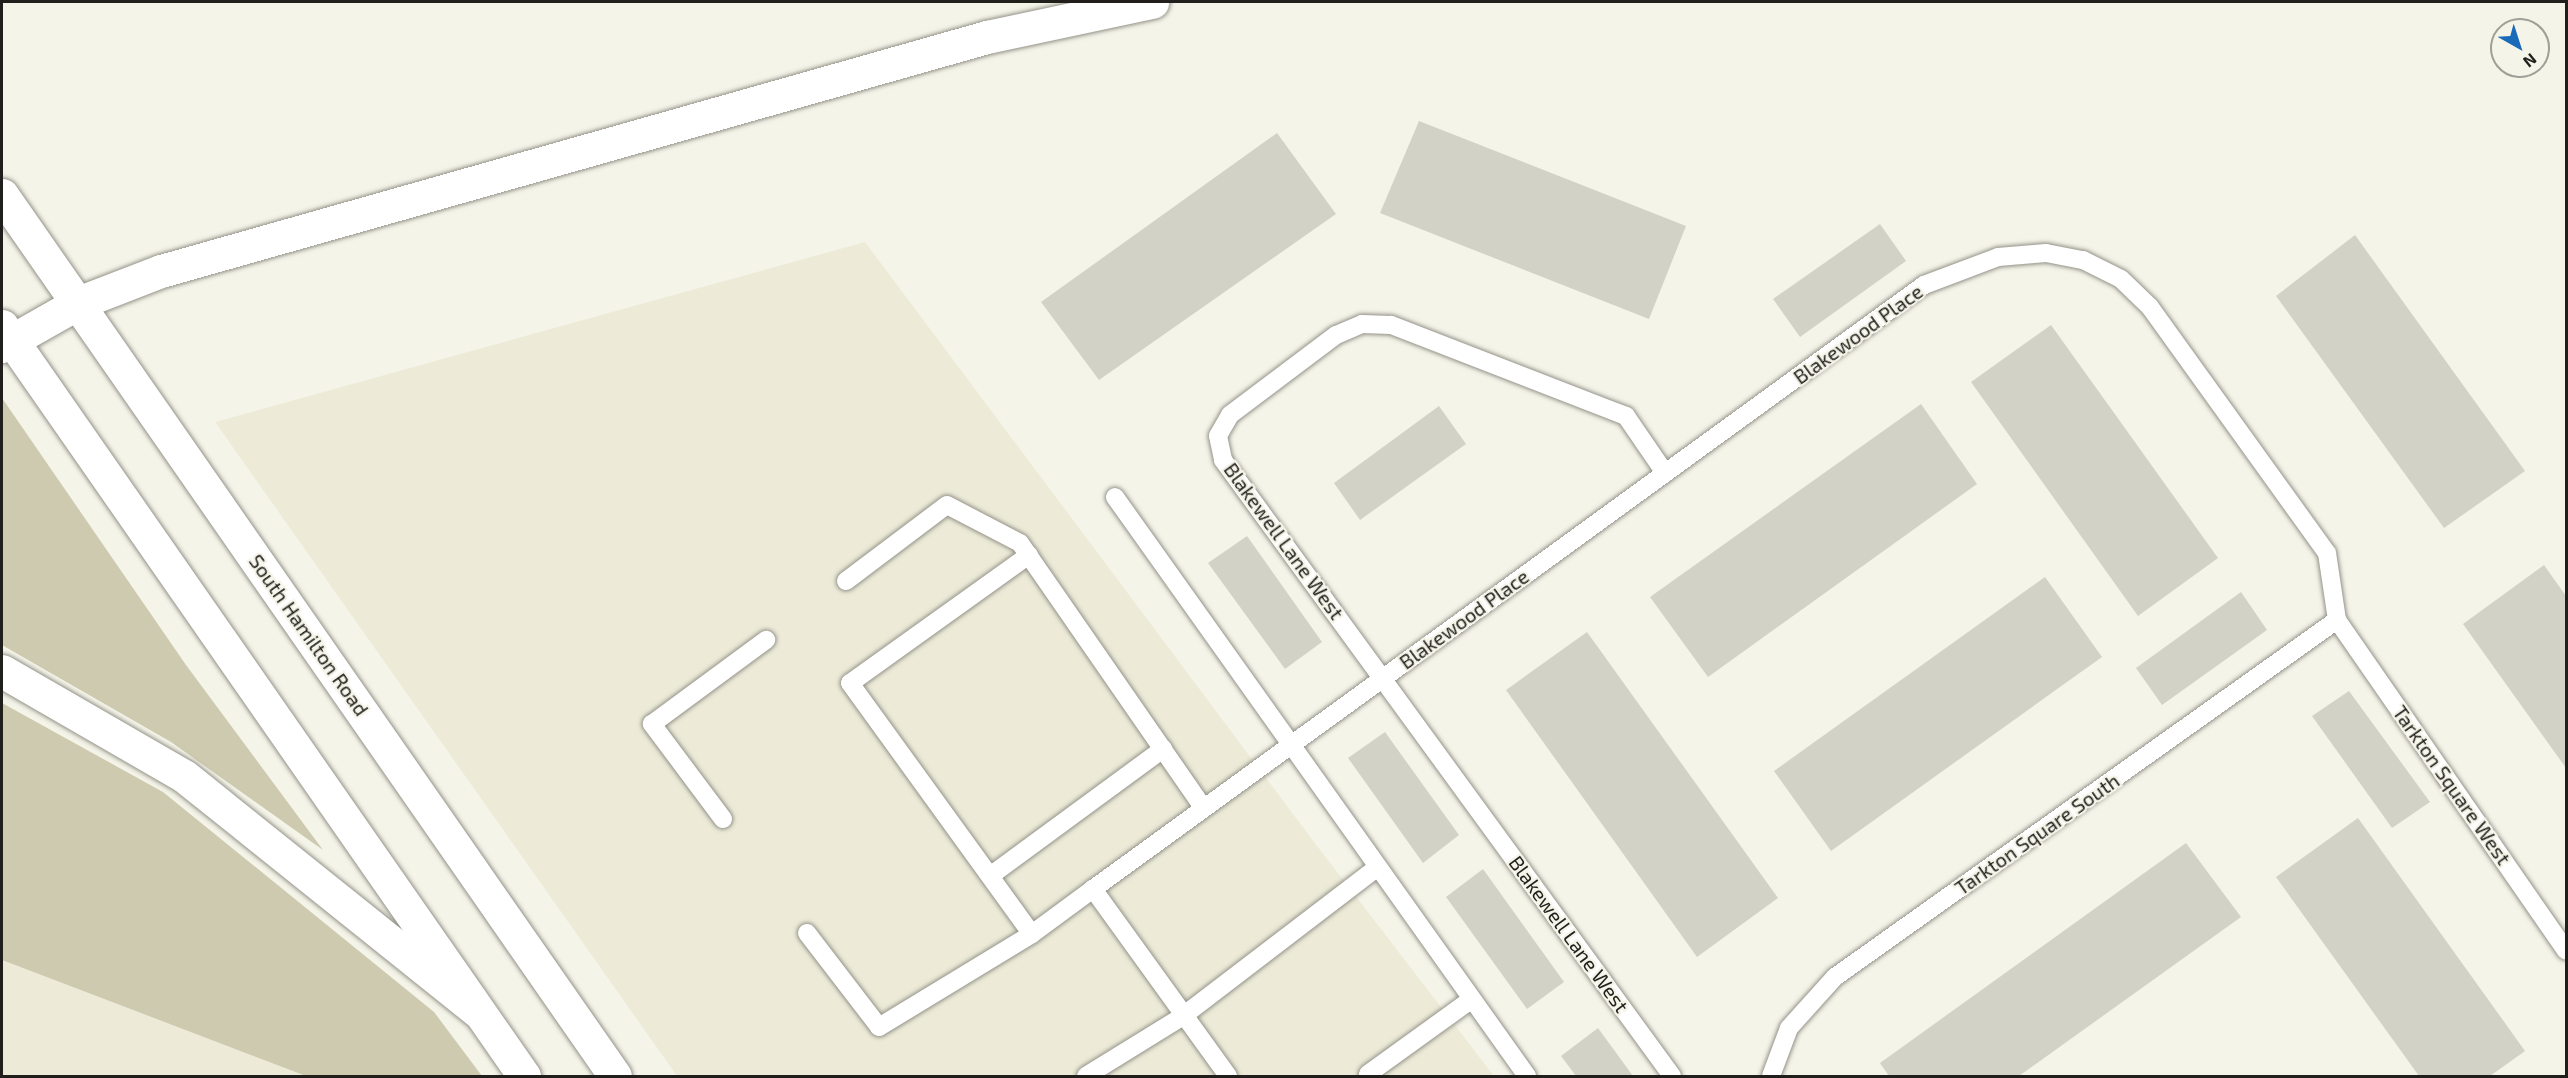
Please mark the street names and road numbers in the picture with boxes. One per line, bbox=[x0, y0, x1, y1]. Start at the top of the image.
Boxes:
street label: Blakewood Place bbox=[1789, 279, 1927, 389]
street label: Blakewell Lane West bbox=[1219, 458, 1349, 624]
street label: South Hamilton Road bbox=[244, 550, 374, 720]
street label: Blakewood Place bbox=[1395, 564, 1533, 674]
street label: Tarkton Square West bbox=[2388, 701, 2516, 869]
street label: Tarkton Square South bbox=[1950, 768, 2124, 900]
street label: Blakewell Lane West bbox=[1504, 851, 1634, 1017]

